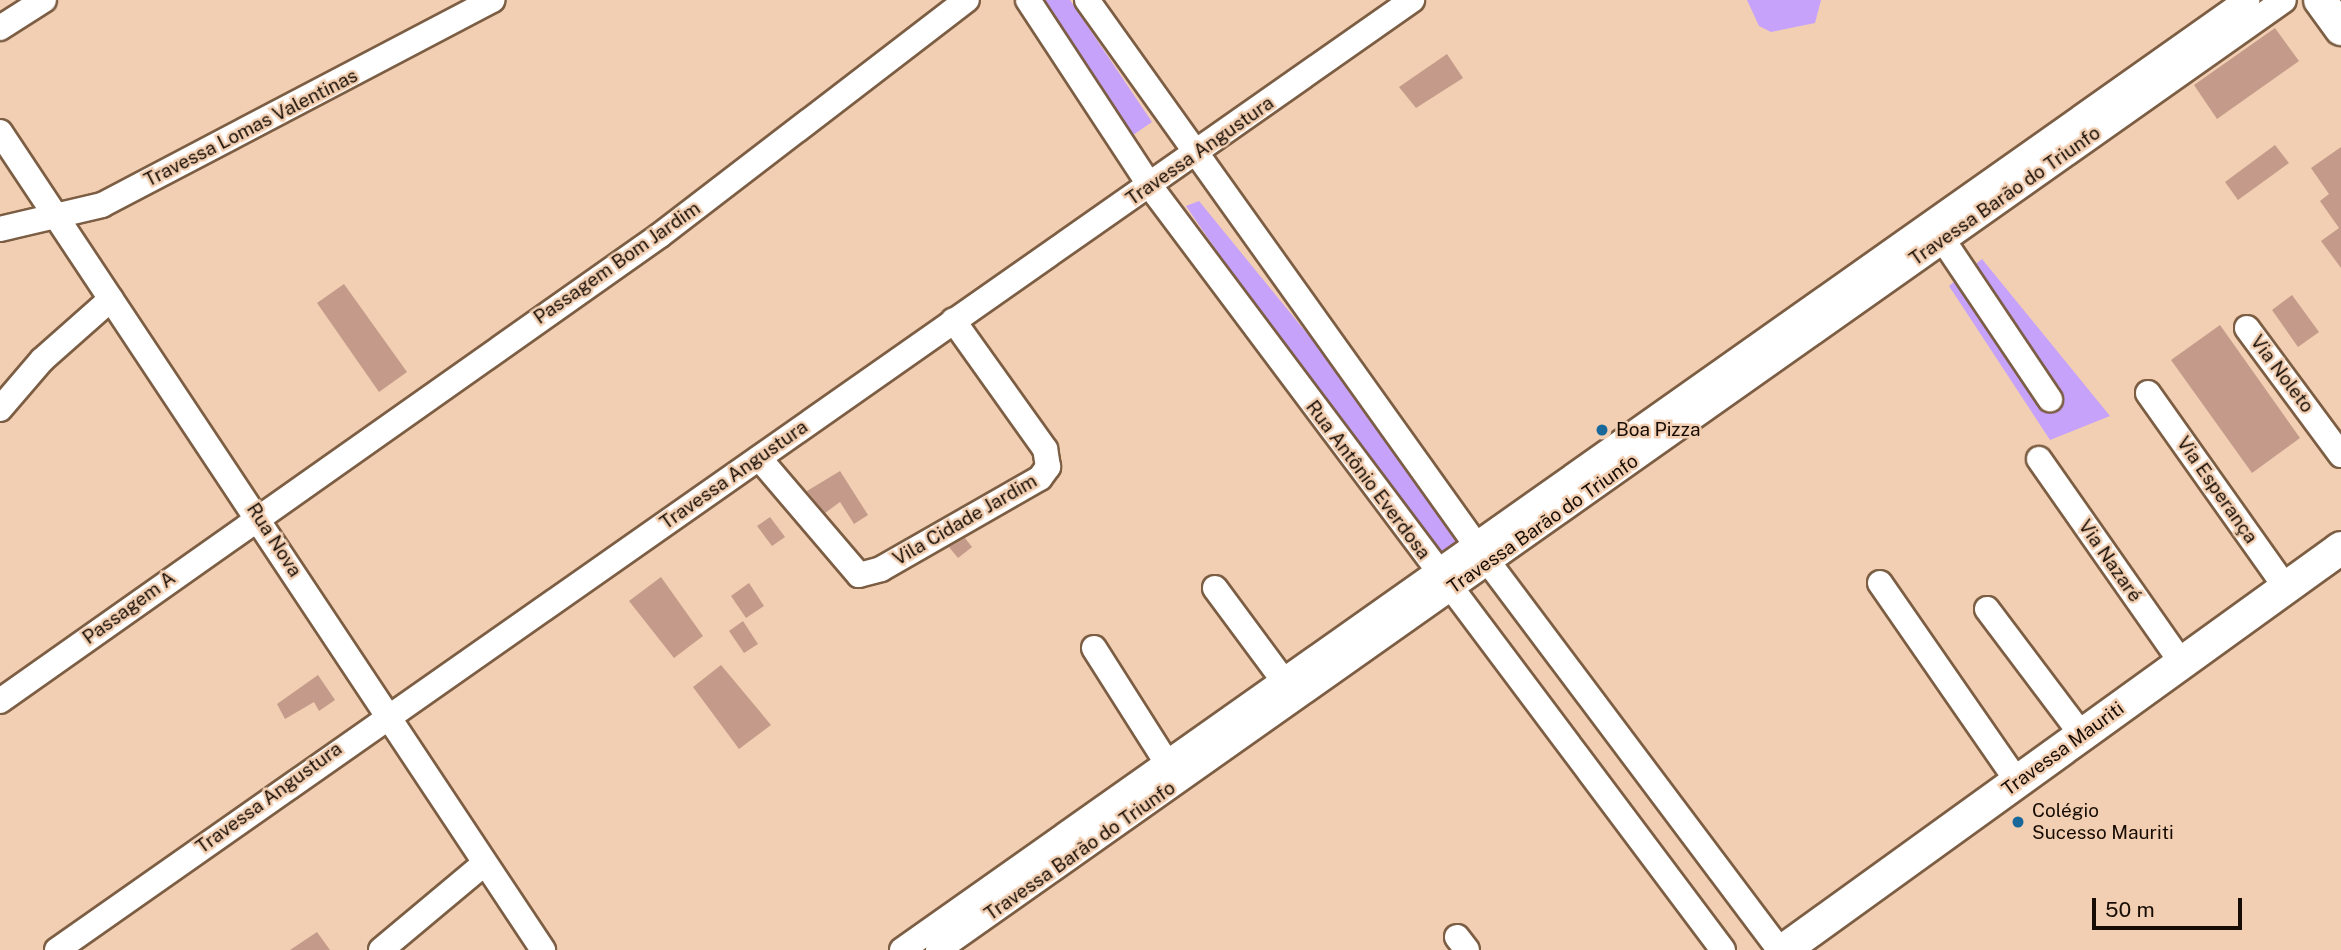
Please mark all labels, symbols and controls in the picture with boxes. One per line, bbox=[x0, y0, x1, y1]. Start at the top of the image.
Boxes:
street label: Travessa Lomas Valentinas bbox=[140, 64, 362, 192]
street label: Travessa Angustura bbox=[1122, 92, 1278, 210]
street label: Travessa Barão do Triunfo bbox=[1905, 121, 2105, 271]
street label: Passagem Bom Jardim bbox=[529, 197, 705, 329]
street label: Via Noleto bbox=[2246, 331, 2318, 417]
street label: Rua Antônio Everdosa bbox=[1301, 396, 1435, 564]
street label: Travessa Angustura bbox=[656, 416, 812, 534]
place label: Boa Pizza bbox=[1616, 419, 1700, 441]
marker: Boa Pizza bbox=[1594, 422, 1610, 438]
street label: Via Esperança bbox=[2172, 432, 2262, 548]
street label: Travessa Barão do Triunfo bbox=[1443, 449, 1643, 599]
street label: Vila Cidade Jardim bbox=[889, 469, 1041, 571]
street label: Rua Nova bbox=[242, 499, 306, 581]
street label: Via Nazaré bbox=[2073, 516, 2147, 606]
street label: Passagem A bbox=[78, 567, 180, 649]
street label: Travessa Mauriti bbox=[1998, 697, 2128, 801]
street label: Travessa Angustura bbox=[192, 737, 346, 859]
street label: Travessa Barão do Triunfo bbox=[980, 776, 1180, 926]
place label: Colégio Sucesso Mauriti bbox=[2032, 800, 2174, 844]
marker: Colégio Sucesso Mauriti bbox=[2010, 814, 2026, 830]
scale bar bbox=[2096, 884, 2246, 928]
text: 50 m bbox=[2105, 897, 2155, 922]

